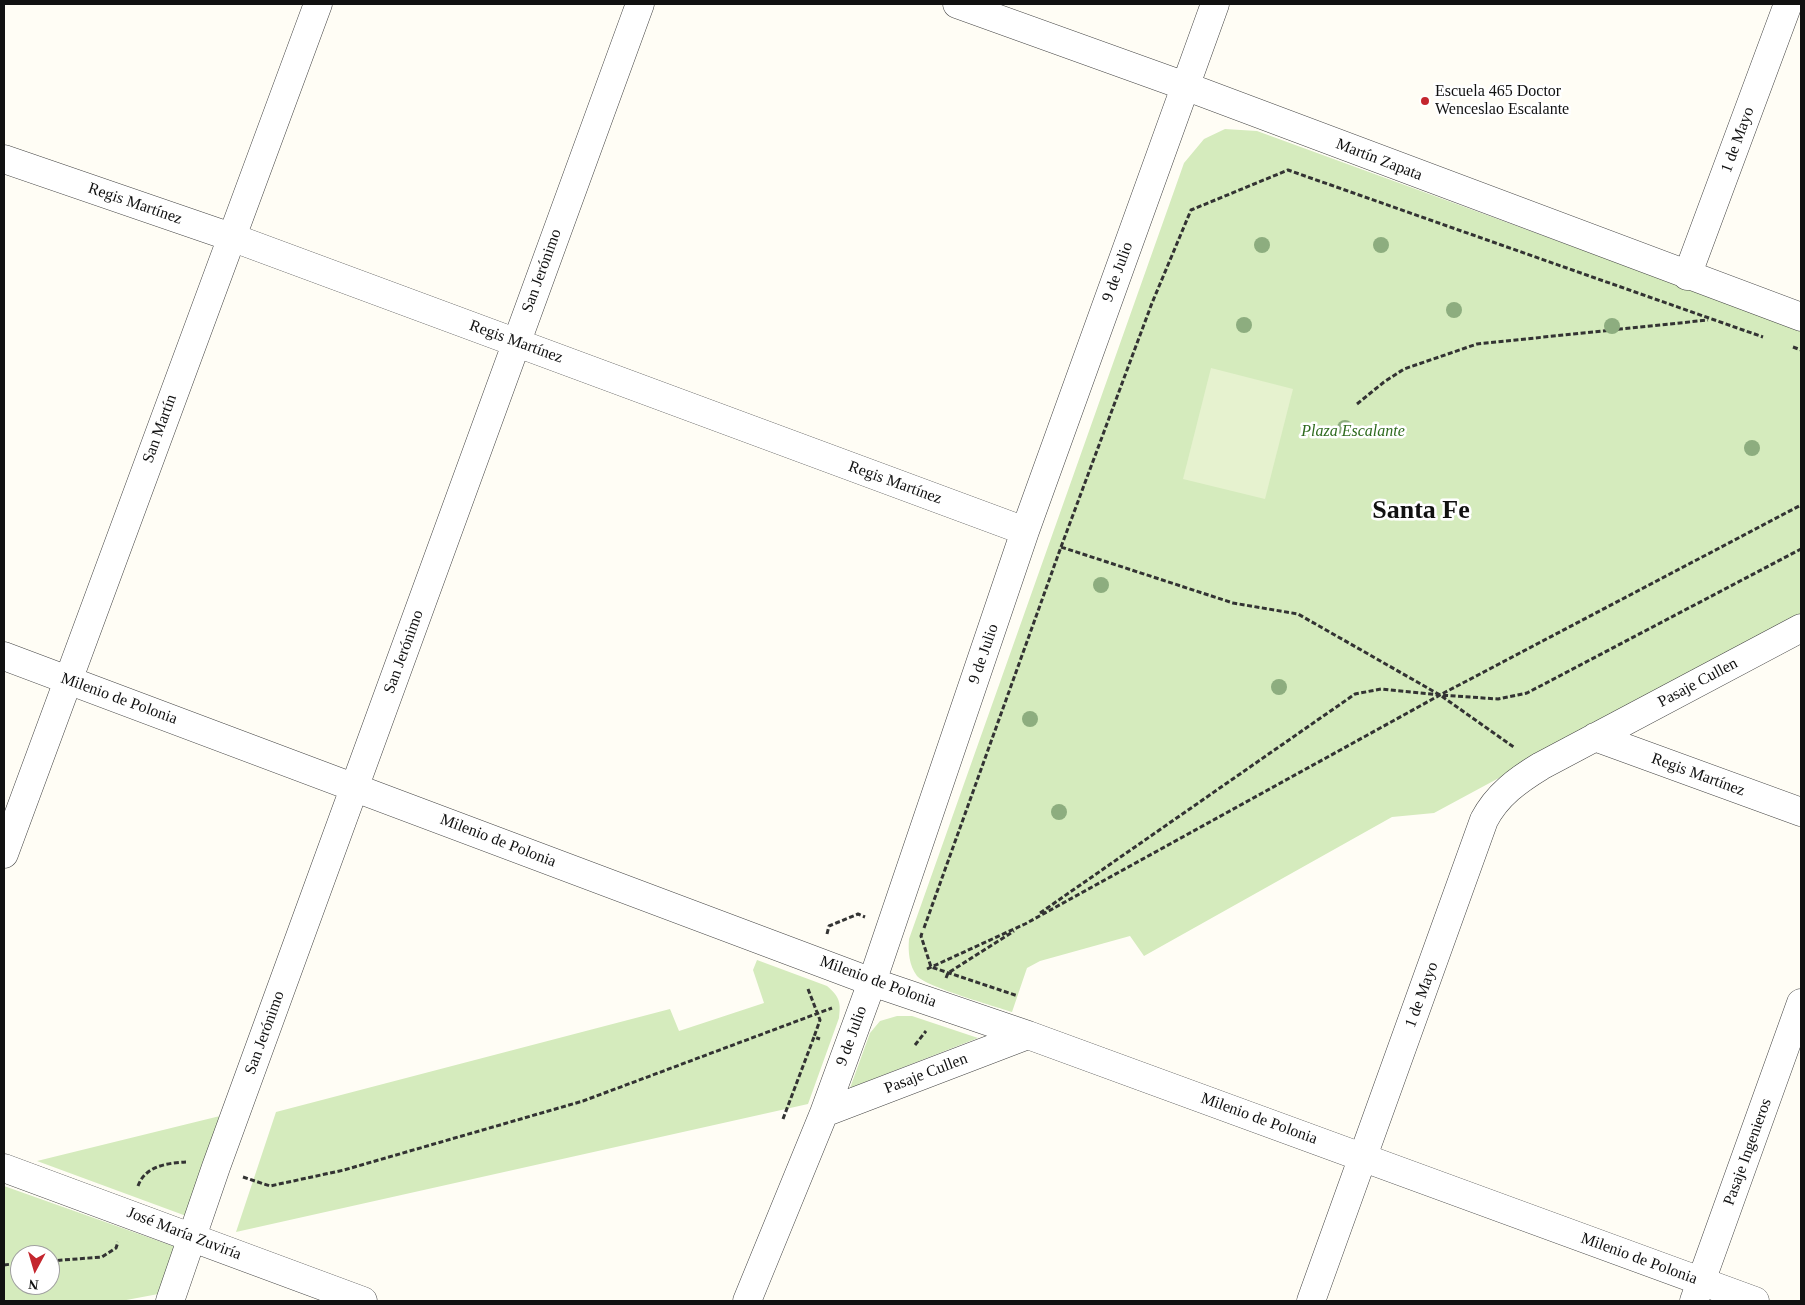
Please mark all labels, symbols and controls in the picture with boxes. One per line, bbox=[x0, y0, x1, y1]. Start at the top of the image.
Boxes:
place label: Escuela 465 Doctor Wenceslao Escalante bbox=[1435, 82, 1569, 120]
marker: Escuela 465 Doctor Wenceslao Escalante bbox=[1419, 95, 1431, 107]
street label: 1 de Mayo bbox=[1717, 105, 1759, 175]
street label: Martín Zapata bbox=[1333, 135, 1425, 185]
street label: Regis Martínez bbox=[85, 179, 185, 229]
street label: San Jerónimo bbox=[518, 227, 566, 315]
street label: 9 de Julio bbox=[1098, 239, 1138, 305]
street label: Regis Martínez bbox=[467, 316, 565, 368]
street label: San Martín bbox=[139, 392, 181, 466]
park label: Plaza Escalante bbox=[1301, 422, 1405, 442]
street label: Regis Martínez bbox=[846, 457, 944, 509]
district label: Santa Fe bbox=[1372, 495, 1470, 527]
street label: San Jerónimo bbox=[380, 608, 428, 696]
street label: 9 de Julio bbox=[965, 621, 1003, 687]
street label: Pasaje Cullen bbox=[1655, 654, 1741, 712]
street label: Milenio de Polonia bbox=[58, 669, 180, 729]
street label: Regis Martínez bbox=[1649, 749, 1747, 801]
street label: Milenio de Polonia bbox=[437, 810, 559, 872]
street label: Milenio de Polonia bbox=[817, 952, 939, 1012]
street label: 1 de Mayo bbox=[1401, 960, 1443, 1030]
street label: San Jerónimo bbox=[241, 989, 289, 1077]
street label: 9 de Julio bbox=[832, 1003, 872, 1069]
street label: Pasaje Cullen bbox=[882, 1049, 970, 1099]
street label: Milenio de Polonia bbox=[1198, 1089, 1320, 1149]
street label: Pasaje Ingenieros bbox=[1720, 1096, 1776, 1208]
street label: José María Zuviría bbox=[124, 1203, 244, 1265]
street label: Milenio de Polonia bbox=[1578, 1229, 1700, 1289]
north arrow bbox=[10, 1245, 60, 1295]
text: N bbox=[28, 1276, 39, 1292]

